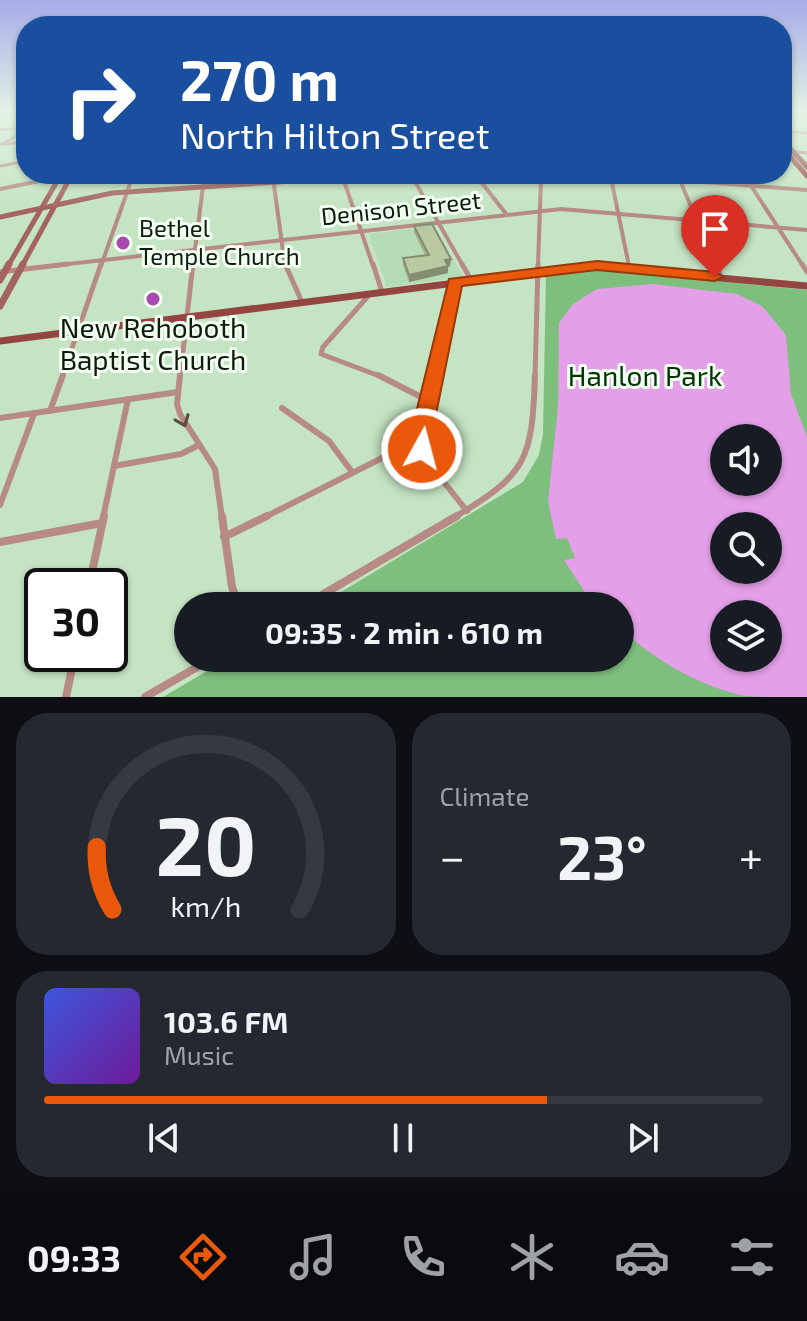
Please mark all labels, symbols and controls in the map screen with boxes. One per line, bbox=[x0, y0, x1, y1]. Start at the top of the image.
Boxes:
text: 270 m bbox=[180, 45, 339, 112]
icon: right bbox=[48, 48, 152, 152]
text: North Hilton Street bbox=[180, 113, 490, 156]
street label: Denison Street bbox=[319, 185, 482, 230]
pin bbox=[681, 195, 749, 277]
icon: arrive bbox=[693, 207, 737, 251]
place label: Bethel Temple Church bbox=[139, 213, 300, 270]
marker: Bethel Temple Church bbox=[114, 234, 132, 252]
marker: New Rehoboth Baptist Church bbox=[144, 290, 162, 308]
place label: New Rehoboth Baptist Church bbox=[60, 310, 246, 376]
park label: Hanlon Park bbox=[568, 358, 722, 392]
position arrow bbox=[380, 407, 464, 491]
one-way arrow bbox=[173, 413, 190, 427]
map controls bbox=[710, 424, 782, 672]
button: sound bbox=[710, 424, 782, 496]
button: search bbox=[710, 512, 782, 584]
speed limit sign: 30 bbox=[24, 568, 128, 672]
button: layers bbox=[710, 600, 782, 672]
text: 09:35 · 2 min · 610 m bbox=[265, 614, 543, 650]
text: Climate bbox=[440, 780, 529, 811]
text: 20 bbox=[155, 793, 256, 893]
text: 23° bbox=[557, 820, 647, 892]
text: − bbox=[440, 829, 465, 882]
text: + bbox=[739, 829, 763, 882]
text: km/h bbox=[170, 888, 241, 923]
text: 103.6 FM bbox=[164, 1003, 289, 1039]
text: Music bbox=[164, 1039, 234, 1070]
icon: previous bbox=[142, 1116, 186, 1160]
icon: pause bbox=[381, 1116, 425, 1160]
icon: next bbox=[621, 1116, 665, 1160]
icon: directions bbox=[175, 1229, 231, 1285]
icon: music bbox=[285, 1229, 341, 1285]
icon: phone bbox=[395, 1229, 451, 1285]
icon: climate bbox=[504, 1229, 560, 1285]
icon: car bbox=[614, 1229, 670, 1285]
icon: filters bbox=[724, 1229, 780, 1285]
text: 09:33 bbox=[27, 1236, 121, 1279]

